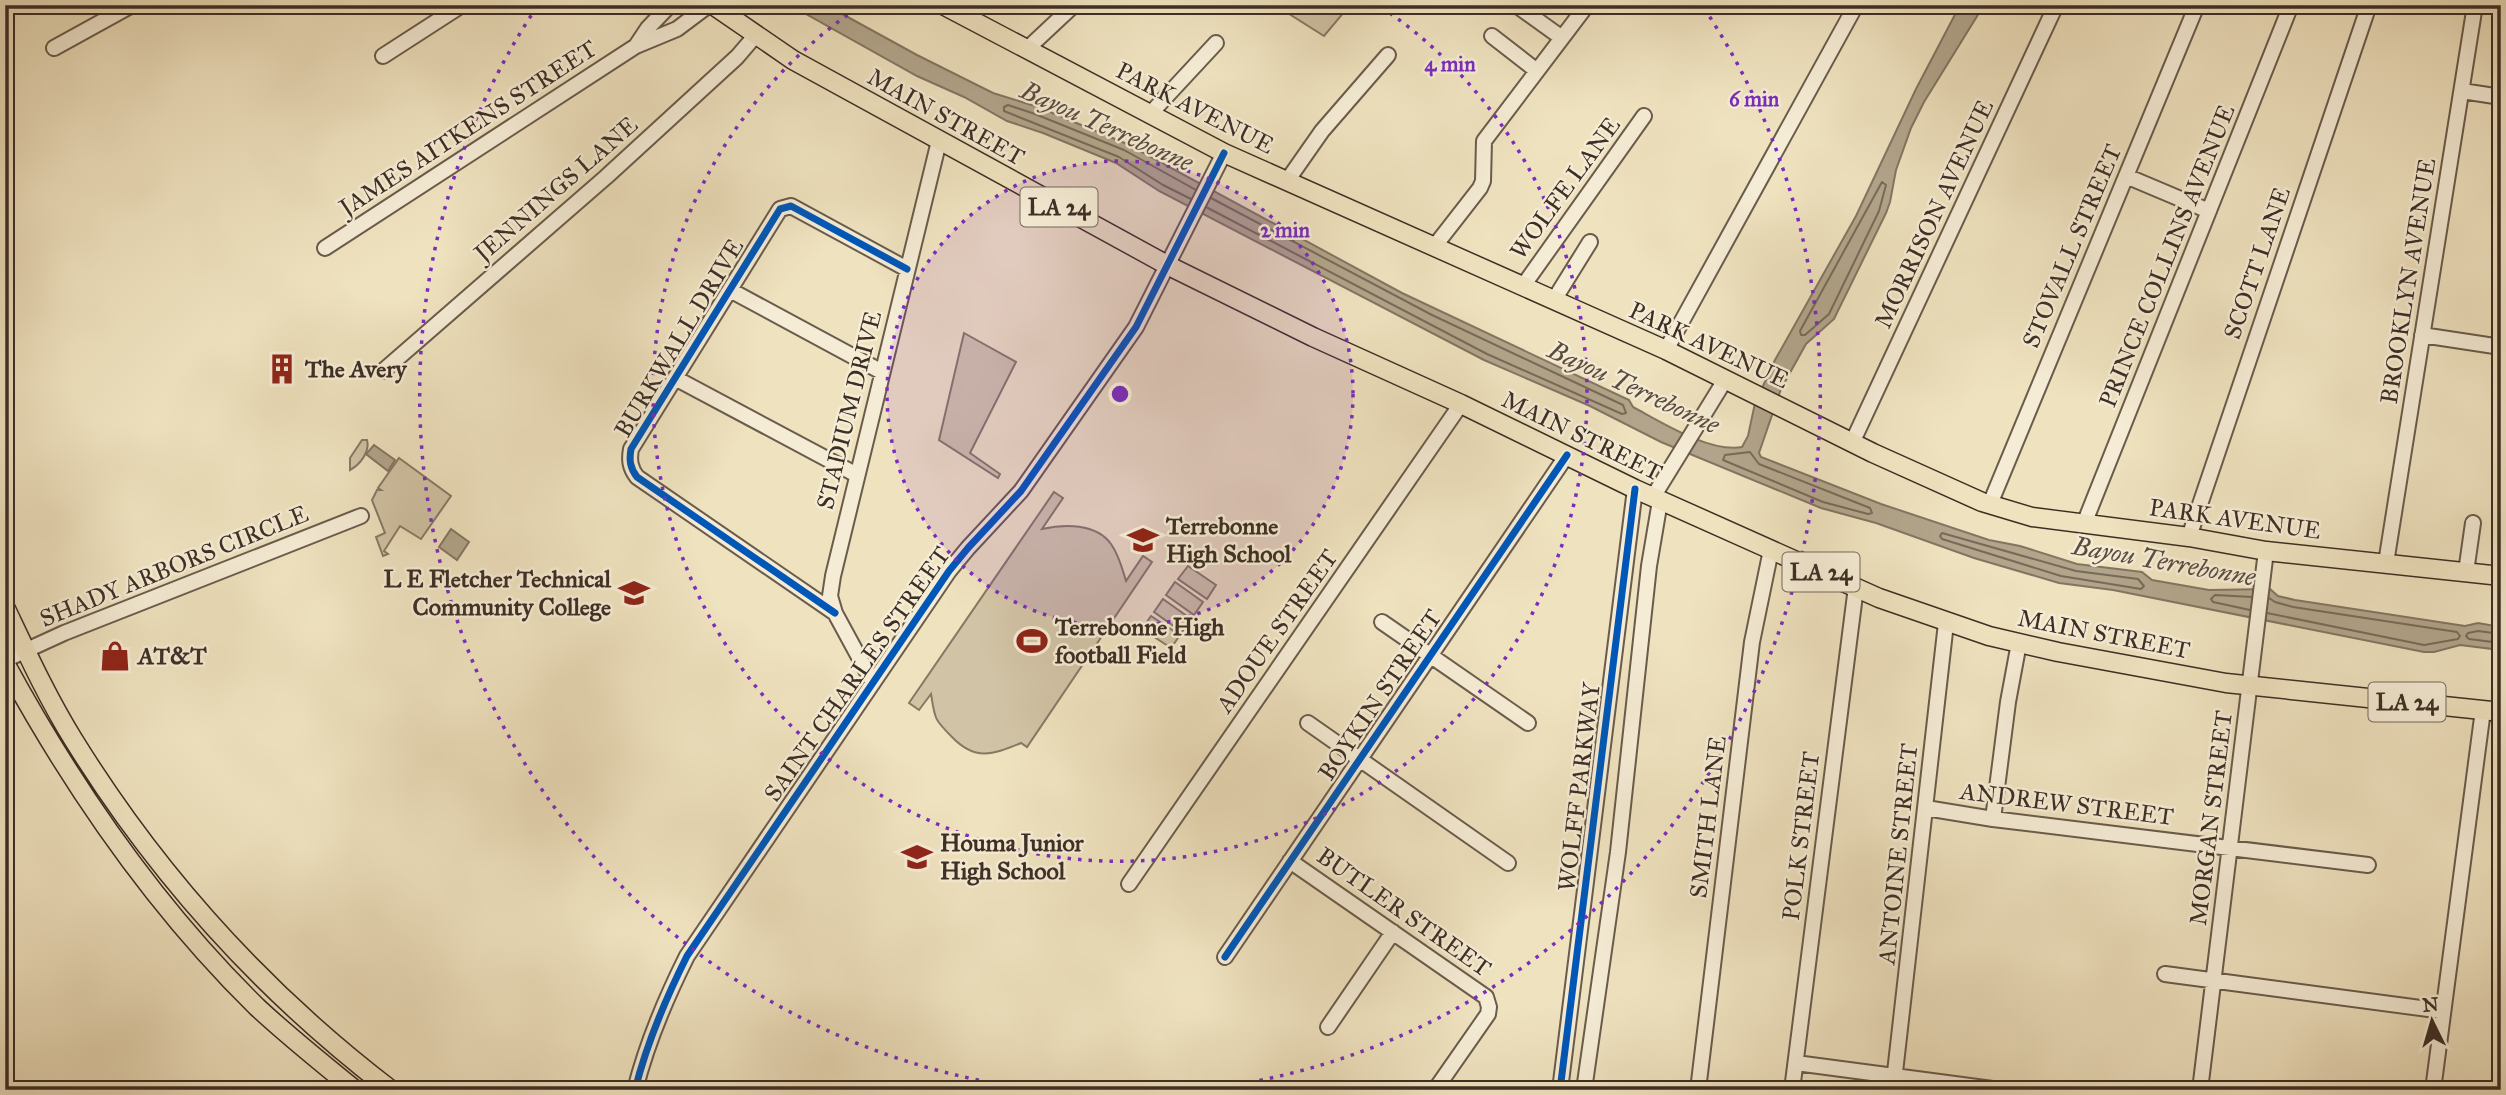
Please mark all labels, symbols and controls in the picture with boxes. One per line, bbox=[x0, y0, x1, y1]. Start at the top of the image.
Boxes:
street label: JAMES AITKENS STREET bbox=[331, 33, 602, 224]
text: 4 min bbox=[1424, 51, 1476, 77]
street label: PARK AVENUE bbox=[1111, 55, 1279, 161]
street label: MAIN STREET bbox=[862, 62, 1030, 172]
water label: Bayou Terrebonne bbox=[1015, 73, 1199, 179]
text: 6 min bbox=[1729, 86, 1780, 112]
street label: MORRISON AVENUE bbox=[1868, 95, 2000, 333]
street label: PRINCE COLLINS AVENUE bbox=[2092, 100, 2242, 412]
street label: JENNINGS LANE bbox=[466, 110, 644, 270]
street label: WOLFE LANE bbox=[1503, 111, 1627, 265]
street label: STOVALL STREET bbox=[2016, 140, 2128, 352]
street label: BROOKLYN AVENUE bbox=[2374, 156, 2442, 406]
street label: SCOTT LANE bbox=[2217, 183, 2297, 343]
road number: LA 24 bbox=[1020, 188, 1098, 227]
text: 2 min bbox=[1260, 217, 1310, 243]
street label: BURKWALL DRIVE bbox=[608, 233, 750, 443]
street label: PARK AVENUE bbox=[1624, 295, 1794, 395]
street label: STADIUM DRIVE bbox=[810, 308, 888, 512]
water label: Bayou Terrebonne bbox=[1542, 333, 1726, 441]
building icon: The Avery bbox=[265, 352, 299, 386]
place label: The Avery bbox=[304, 354, 408, 384]
centre of rings bbox=[1108, 382, 1132, 406]
street label: MAIN STREET bbox=[1497, 384, 1667, 488]
street label: PARK AVENUE bbox=[2147, 492, 2323, 546]
street label: SHADY ARBORS CIRCLE bbox=[35, 498, 313, 634]
place label: Terrebonne High School bbox=[1165, 511, 1292, 569]
school or university icon: Terrebonne High School bbox=[1126, 523, 1160, 557]
water label: Bayou Terrebonne bbox=[2069, 529, 2259, 593]
street label: SAINT CHARLES STREET bbox=[757, 541, 957, 807]
street label: ADOUE STREET bbox=[1209, 544, 1344, 719]
road number: LA 24 bbox=[1783, 552, 1860, 592]
place label: L E Fletcher Technical Community College bbox=[383, 564, 612, 622]
school or university icon: L E Fletcher Technical Community College bbox=[617, 576, 651, 610]
street label: MAIN STREET bbox=[2015, 603, 2193, 665]
street label: BOYKIN STREET bbox=[1312, 604, 1448, 786]
place label: Terrebonne High football Field bbox=[1054, 612, 1225, 670]
sports icon: Terrebonne High football Field bbox=[1015, 624, 1049, 658]
shop icon: AT&T bbox=[98, 639, 132, 673]
place label: AT&T bbox=[136, 641, 207, 671]
street label: WOLFF PARKWAY bbox=[1551, 680, 1607, 893]
road number: LA 24 bbox=[2368, 682, 2446, 722]
street label: MORGAN STREET bbox=[2183, 709, 2239, 927]
street label: SMITH LANE bbox=[1683, 734, 1733, 900]
street label: ANTOINE STREET bbox=[1871, 742, 1925, 967]
street label: POLK STREET bbox=[1776, 750, 1826, 922]
street label: ANDREW STREET bbox=[1958, 776, 2175, 832]
place label: Houma Junior High School bbox=[940, 828, 1085, 886]
school or university icon: Houma Junior High School bbox=[900, 840, 934, 874]
street label: BUTLER STREET bbox=[1311, 841, 1497, 983]
north arrow bbox=[2398, 986, 2468, 1056]
text: N bbox=[2422, 992, 2440, 1017]

